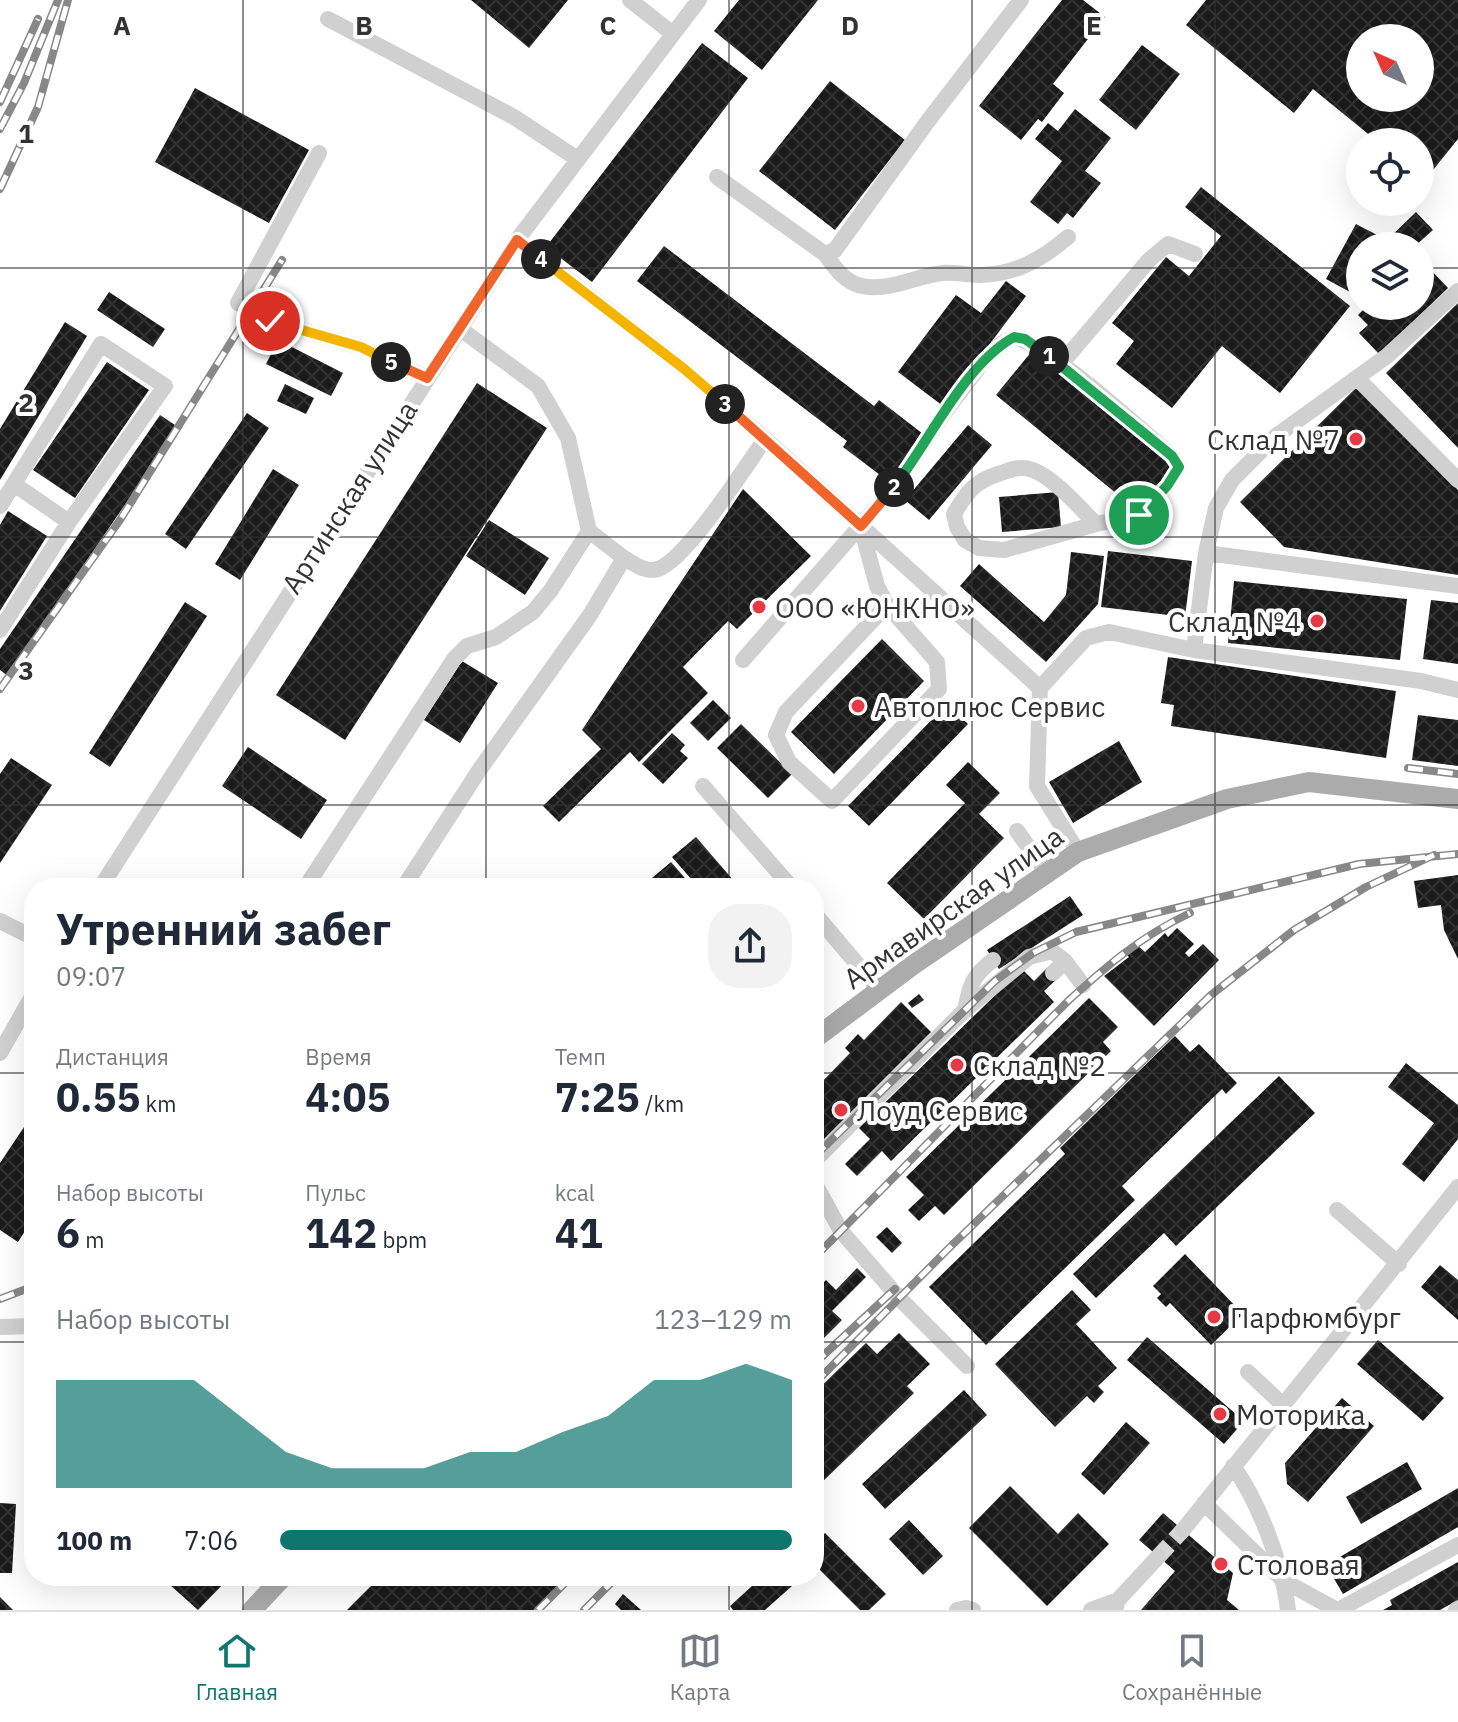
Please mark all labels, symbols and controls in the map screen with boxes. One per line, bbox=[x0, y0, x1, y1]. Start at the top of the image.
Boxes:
text: A bbox=[113, 8, 131, 42]
text: B bbox=[355, 8, 373, 42]
text: C bbox=[600, 8, 617, 42]
text: D bbox=[841, 8, 859, 42]
text: E bbox=[1086, 8, 1102, 42]
north arrow bbox=[1346, 24, 1434, 112]
map controls bbox=[1346, 24, 1434, 320]
text: 1 bbox=[18, 116, 34, 150]
button: locate bbox=[1346, 128, 1434, 216]
button: layers bbox=[1346, 232, 1434, 320]
pin: 4 bbox=[521, 239, 561, 279]
text: 4 bbox=[534, 244, 548, 273]
pin bbox=[236, 287, 304, 355]
icon: check bbox=[248, 299, 292, 343]
pin: 1 bbox=[1029, 336, 1069, 376]
text: 1 bbox=[1042, 341, 1056, 370]
pin: 5 bbox=[371, 342, 411, 382]
text: 5 bbox=[384, 347, 398, 376]
pin: 3 bbox=[705, 384, 745, 424]
text: 2 bbox=[18, 385, 34, 419]
text: 3 bbox=[718, 389, 732, 418]
street label: Артинская улица bbox=[273, 393, 425, 601]
place label: Склад №7 bbox=[1207, 421, 1340, 458]
marker: Склад №7 bbox=[1347, 430, 1365, 448]
pin: 2 bbox=[874, 467, 914, 507]
text: 2 bbox=[887, 472, 901, 501]
pin bbox=[1105, 481, 1173, 549]
icon: arrive bbox=[1117, 493, 1161, 537]
place label: ООО «ЮНКНО» bbox=[775, 589, 975, 626]
marker: ООО «ЮНКНО» bbox=[750, 598, 768, 616]
place label: Склад №4 bbox=[1168, 603, 1301, 640]
marker: Склад №4 bbox=[1308, 612, 1326, 630]
text: 3 bbox=[18, 653, 34, 687]
place label: Автоплюс Сервис bbox=[874, 688, 1105, 725]
marker: Автоплюс Сервис bbox=[849, 697, 867, 715]
street label: Армавирская улица bbox=[836, 817, 1070, 997]
text: Утренний забег bbox=[56, 900, 391, 957]
button: share bbox=[708, 904, 792, 988]
text: 09:07 bbox=[56, 959, 126, 993]
text: Дистанция bbox=[56, 1042, 169, 1071]
text: Время bbox=[305, 1042, 372, 1071]
text: Темп bbox=[555, 1042, 606, 1071]
place label: Склад №2 bbox=[973, 1047, 1106, 1084]
marker: Склад №2 bbox=[948, 1056, 966, 1074]
text: 0.55 bbox=[56, 1071, 140, 1123]
text: 4:05 bbox=[305, 1071, 391, 1123]
text: 7:25 bbox=[555, 1071, 640, 1123]
text: km bbox=[140, 1089, 176, 1118]
text: /km bbox=[640, 1089, 684, 1118]
place label: Лоуд Сервис bbox=[857, 1092, 1024, 1129]
marker: Лоуд Сервис bbox=[832, 1101, 850, 1119]
text: Набор высоты bbox=[56, 1178, 204, 1207]
text: Пульс bbox=[305, 1178, 366, 1207]
text: kcal bbox=[555, 1178, 595, 1207]
text: 6 bbox=[56, 1207, 80, 1259]
text: 142 bbox=[305, 1207, 377, 1259]
text: 41 bbox=[555, 1207, 603, 1259]
text: m bbox=[80, 1225, 104, 1254]
text: bpm bbox=[377, 1225, 427, 1254]
place label: Парфюмбург bbox=[1230, 1299, 1401, 1336]
text: Набор высоты bbox=[56, 1302, 230, 1336]
text: 123–129 m bbox=[654, 1302, 792, 1336]
marker: Парфюмбург bbox=[1205, 1308, 1223, 1326]
place label: Моторика bbox=[1236, 1396, 1365, 1433]
marker: Моторика bbox=[1211, 1405, 1229, 1423]
text: 100 m bbox=[56, 1523, 132, 1557]
text: 7:06 bbox=[184, 1523, 238, 1557]
place label: Столовая bbox=[1237, 1546, 1360, 1583]
marker: Столовая bbox=[1212, 1555, 1230, 1573]
tab: Главная bbox=[196, 1629, 278, 1706]
tab: Карта bbox=[670, 1629, 730, 1706]
tab: Сохранённые bbox=[1122, 1629, 1262, 1706]

